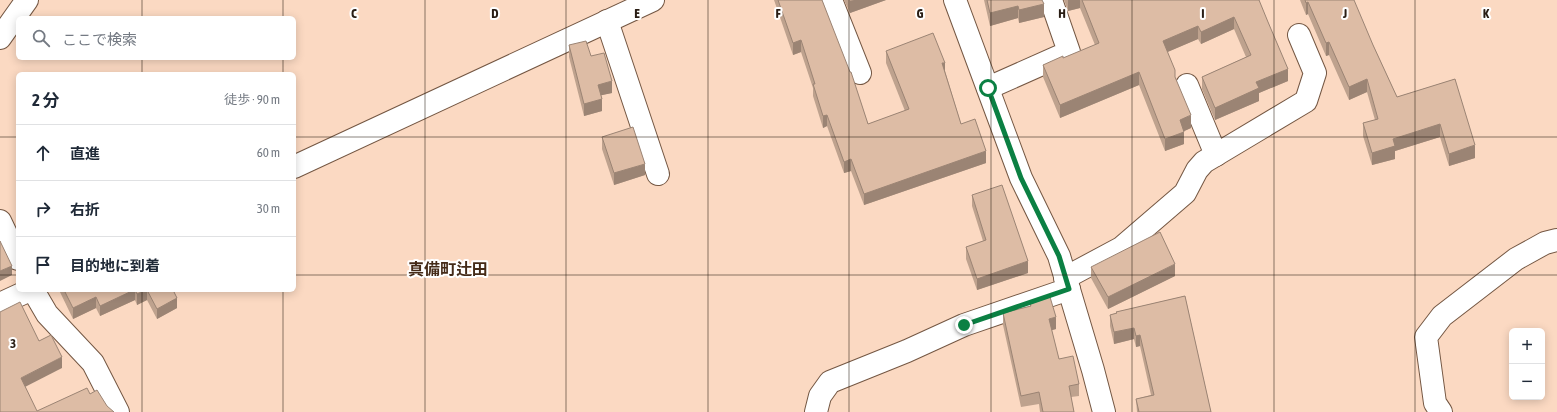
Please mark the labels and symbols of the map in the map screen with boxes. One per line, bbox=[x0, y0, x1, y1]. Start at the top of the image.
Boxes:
text: C bbox=[351, 6, 357, 21]
text: D bbox=[491, 6, 499, 21]
text: E bbox=[634, 6, 640, 21]
text: F bbox=[775, 6, 781, 21]
text: G bbox=[917, 6, 924, 21]
text: H bbox=[1058, 6, 1066, 21]
text: I bbox=[1201, 6, 1205, 21]
text: J bbox=[1342, 6, 1347, 21]
text: K bbox=[1483, 6, 1490, 21]
route start bbox=[979, 79, 997, 97]
district label: 真備町辻田 bbox=[408, 260, 488, 278]
route end bbox=[955, 316, 973, 334]
text: 3 bbox=[10, 336, 16, 351]

